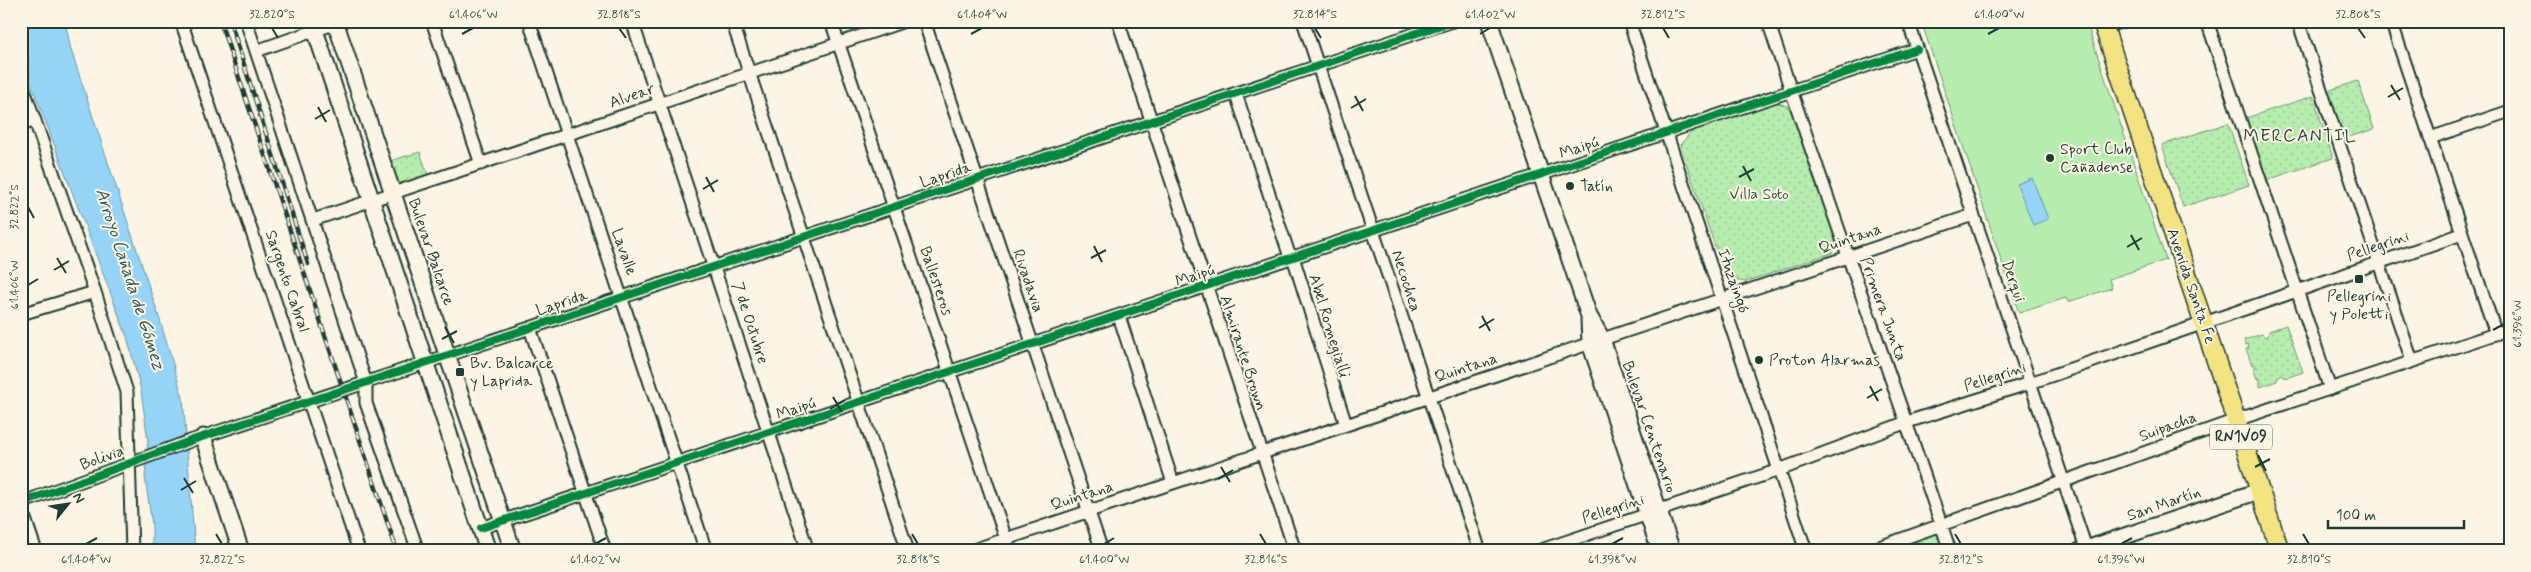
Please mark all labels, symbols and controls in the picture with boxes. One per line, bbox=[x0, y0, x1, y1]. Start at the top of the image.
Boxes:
text: 32.820°S bbox=[249, 7, 295, 23]
text: 61.406°W bbox=[449, 7, 497, 23]
text: 32.818°S bbox=[597, 7, 641, 23]
text: 61.404°W bbox=[957, 7, 1007, 23]
text: 32.814°S bbox=[1293, 7, 1337, 23]
text: 61.402°W bbox=[1465, 7, 1515, 23]
text: 32.812°S bbox=[1641, 7, 1686, 23]
text: 61.400°W bbox=[1974, 7, 2024, 23]
text: 32.808°S bbox=[2335, 7, 2381, 23]
street label: Alvear bbox=[607, 78, 658, 113]
district label: MERCANTIL bbox=[2243, 124, 2357, 148]
street label: Maipú bbox=[1557, 132, 1601, 164]
place label: Sport Club Cañadense bbox=[2060, 139, 2134, 178]
marker: Sport Club Cañadense bbox=[2044, 152, 2056, 164]
street label: Laprida bbox=[917, 157, 975, 193]
place label: Tatín bbox=[1580, 176, 1613, 197]
marker: Tatín bbox=[1564, 180, 1576, 192]
text: 32.822°S bbox=[7, 184, 23, 230]
park label: Villa Soto bbox=[1729, 184, 1789, 205]
water label: Arroyo Cañada de Gómez bbox=[89, 185, 171, 373]
street label: Bulevar Balcarce bbox=[403, 196, 459, 309]
street label: Quintana bbox=[1816, 218, 1884, 260]
street label: Avenida Santa Fe bbox=[2161, 225, 2221, 347]
street label: Pellegrini bbox=[2344, 225, 2412, 266]
street label: Lavalle bbox=[606, 226, 642, 279]
street label: Sargento Cabral bbox=[259, 227, 314, 335]
street label: Ballesteros bbox=[914, 244, 958, 318]
street label: Ituzaingó bbox=[1711, 246, 1754, 317]
street label: Rivadavia bbox=[1007, 247, 1049, 315]
street label: Necochea bbox=[1386, 248, 1426, 315]
street label: Primera Junta bbox=[1854, 254, 1912, 364]
street label: Derqui bbox=[1996, 257, 2030, 305]
street label: Maipú bbox=[1173, 260, 1217, 292]
text: 61.406°W bbox=[7, 261, 23, 309]
street label: Abel Romegialli bbox=[1303, 272, 1355, 380]
marker: Pellegrini y Poletti bbox=[2353, 273, 2365, 285]
street label: 7 de Octubre bbox=[727, 279, 773, 367]
street label: Laprida bbox=[533, 285, 591, 321]
place label: Pellegrini y Poletti bbox=[2327, 286, 2391, 325]
street label: Almirante Brown bbox=[1214, 293, 1272, 413]
text: 61.396°W bbox=[2510, 300, 2526, 348]
street label: Quintana bbox=[1432, 348, 1500, 388]
place label: Proton Alarmas bbox=[1769, 350, 1880, 371]
place label: Bv. Balcarce y Laprida bbox=[470, 353, 554, 392]
marker: Proton Alarmas bbox=[1753, 354, 1765, 366]
street label: Pellegrini bbox=[1961, 357, 2029, 397]
street label: Bulevar Centenario bbox=[1617, 358, 1681, 496]
marker: Bv. Balcarce y Laprida bbox=[454, 366, 466, 378]
street label: Maipú bbox=[774, 393, 818, 425]
street label: Suipacha bbox=[2136, 407, 2200, 447]
road number: RN1V09 bbox=[2210, 424, 2272, 450]
street label: Bolivia bbox=[77, 440, 127, 476]
street label: Quintana bbox=[1048, 476, 1116, 516]
north arrow bbox=[42, 480, 92, 530]
street label: San Martín bbox=[2124, 482, 2204, 526]
text: N bbox=[68, 489, 89, 507]
street label: Pellegrini bbox=[1579, 489, 1647, 529]
scale bar bbox=[2328, 497, 2465, 529]
text: 100 m bbox=[2336, 506, 2376, 526]
text: 61.404°W bbox=[61, 552, 111, 568]
text: 32.822°S bbox=[199, 552, 245, 568]
text: 61.402°W bbox=[570, 552, 620, 568]
text: 32.818°S bbox=[896, 552, 940, 568]
text: 61.400°W bbox=[1079, 552, 1129, 568]
text: 32.816°S bbox=[1245, 552, 1288, 568]
text: 61.398°W bbox=[1588, 552, 1636, 568]
text: 32.812°S bbox=[1939, 552, 1984, 568]
text: 61.396°W bbox=[2097, 552, 2145, 568]
text: 32.810°S bbox=[2287, 552, 2332, 568]

